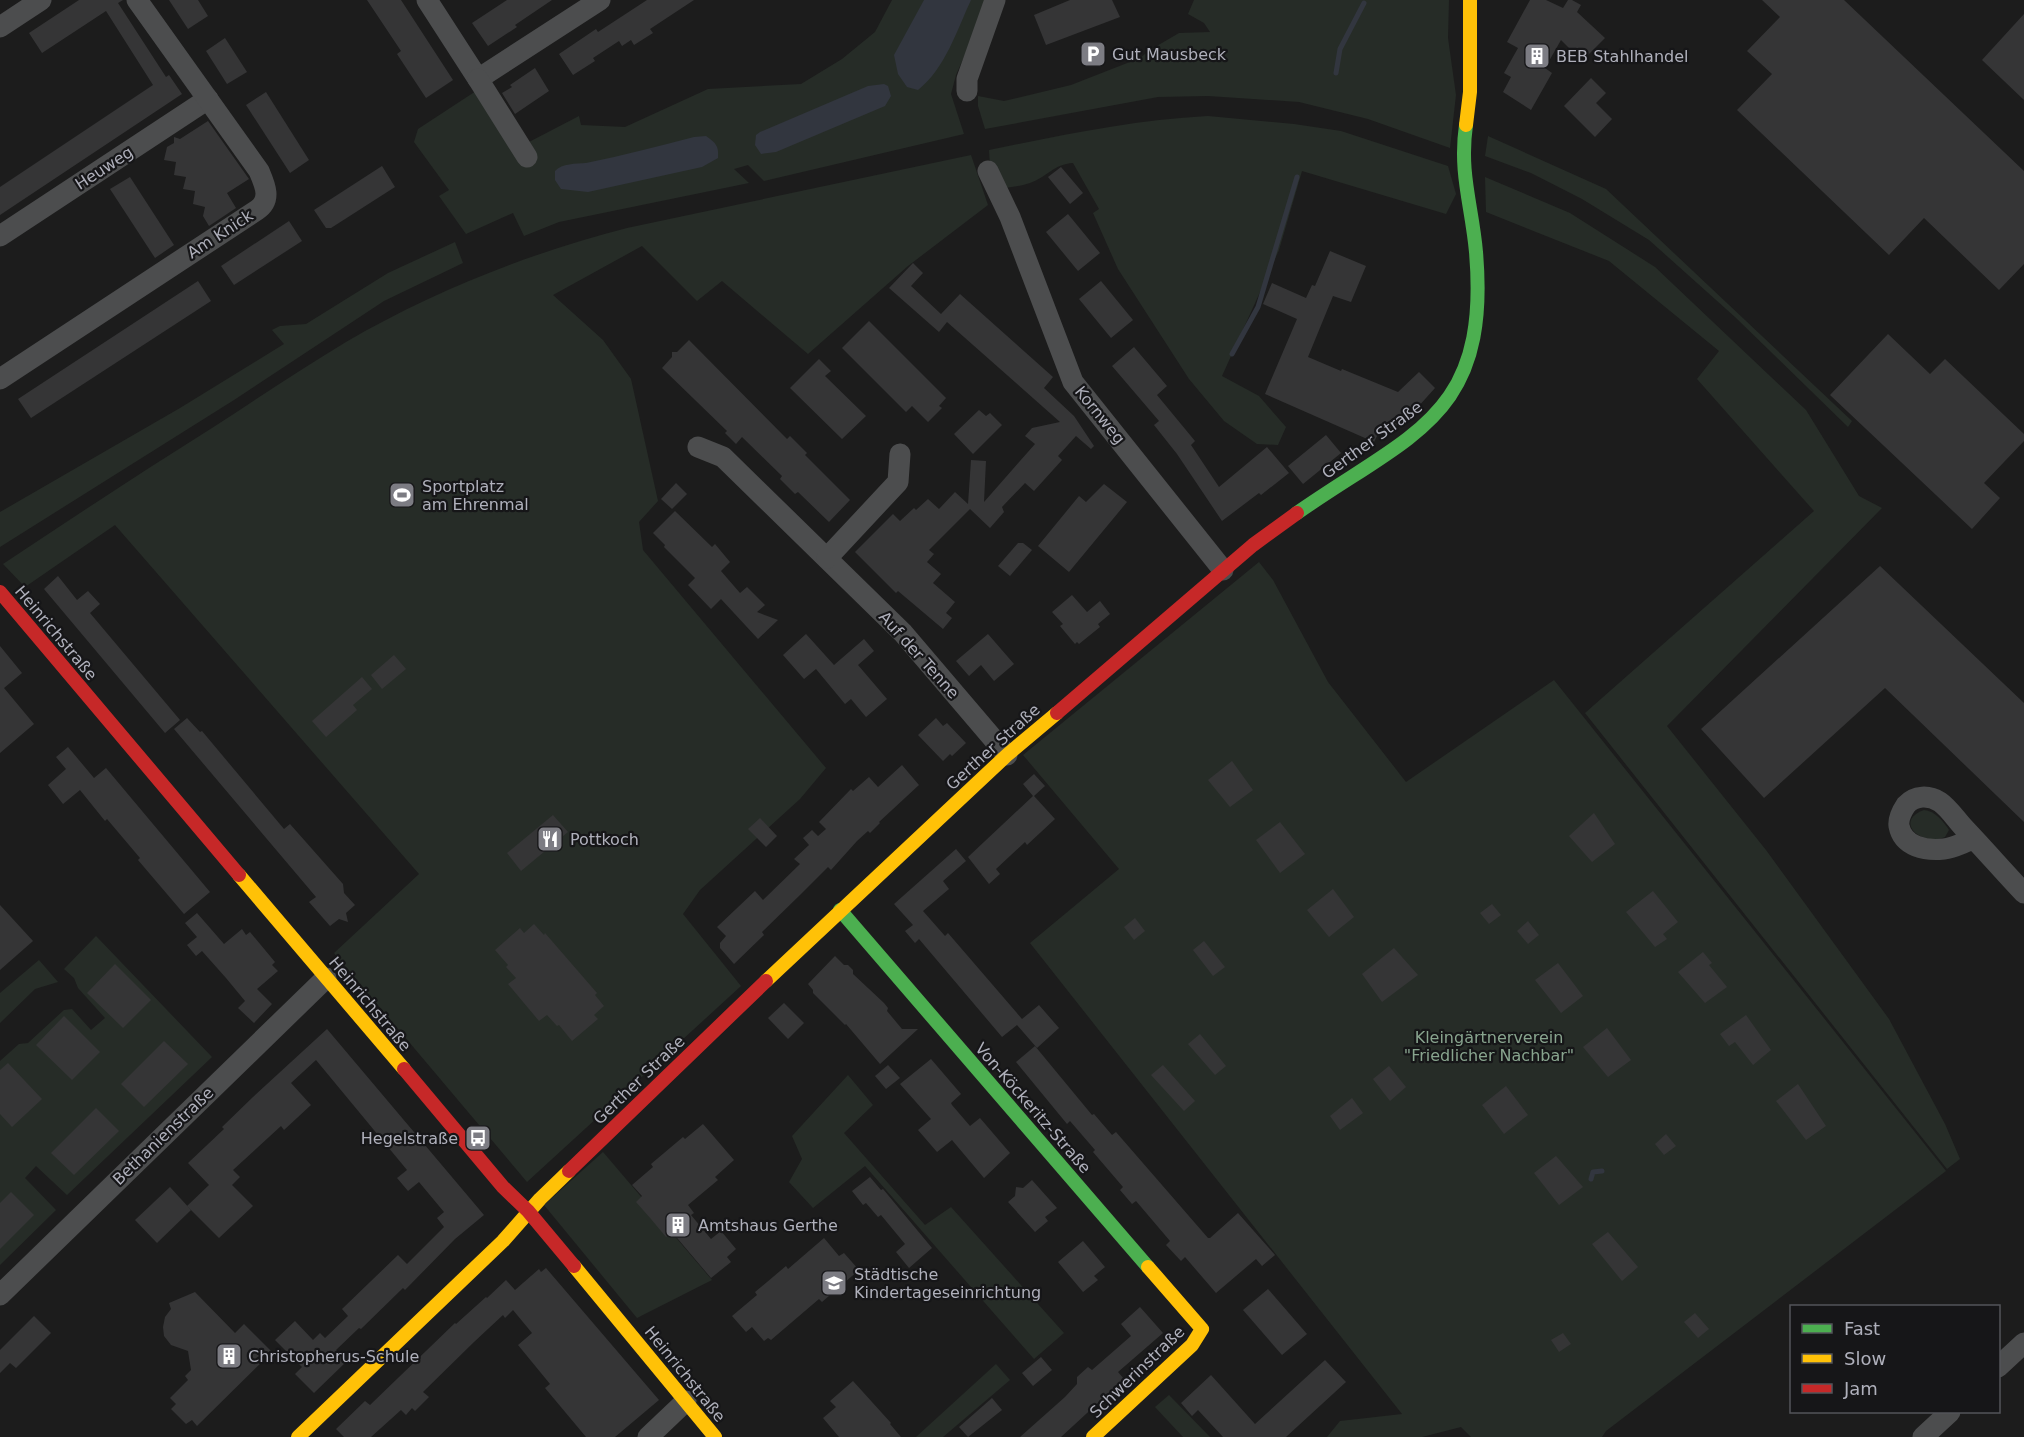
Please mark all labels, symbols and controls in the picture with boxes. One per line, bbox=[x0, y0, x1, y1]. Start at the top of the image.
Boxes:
parking icon: Gut Mausbeck bbox=[1078, 39, 1108, 69]
building icon: BEB Stahlhandel bbox=[1522, 41, 1552, 71]
place label: Gut Mausbeck bbox=[1112, 45, 1227, 64]
place label: BEB Stahlhandel bbox=[1556, 47, 1689, 66]
street label: Heuweg bbox=[72, 142, 136, 194]
street label: Am Knick bbox=[183, 205, 257, 262]
street label: Kornweg bbox=[1071, 382, 1129, 448]
street label: Gerther Straße bbox=[1318, 397, 1426, 483]
place label: Sportplatz am Ehrenmal bbox=[422, 477, 529, 514]
sports icon: Sportplatz am Ehrenmal bbox=[387, 480, 417, 510]
street label: Heinrichstraße bbox=[11, 582, 101, 684]
street label: Auf der Tenne bbox=[875, 608, 963, 702]
street label: Gerther Straße bbox=[942, 700, 1044, 794]
restaurant icon: Pottkoch bbox=[535, 824, 565, 854]
place label: Pottkoch bbox=[570, 830, 639, 849]
street label: Heinrichstraße bbox=[325, 953, 415, 1055]
park label: Kleingärtnerverein "Friedlicher Nachbar" bbox=[1404, 1028, 1574, 1065]
street label: Gerther Straße bbox=[589, 1032, 689, 1128]
street label: Von-Köckeritz-Straße bbox=[971, 1039, 1095, 1177]
street label: Bethanienstraße bbox=[109, 1083, 217, 1189]
bus stop icon: Hegelstraße bbox=[463, 1123, 493, 1153]
place label: Hegelstraße bbox=[361, 1129, 458, 1148]
building icon: Amtshaus Gerthe bbox=[663, 1210, 693, 1240]
place label: Amtshaus Gerthe bbox=[698, 1216, 838, 1235]
place label: Städtische Kindertageseinrichtung bbox=[854, 1265, 1041, 1302]
school or university icon: Städtische Kindertageseinrichtung bbox=[819, 1268, 849, 1298]
legend bbox=[1790, 1305, 2000, 1413]
text: Fast bbox=[1844, 1318, 1880, 1339]
street label: Heinrichstraße bbox=[641, 1322, 729, 1426]
street label: Schwerinstraße bbox=[1086, 1322, 1188, 1422]
building icon: Christopherus-Schule bbox=[214, 1341, 244, 1371]
place label: Christopherus-Schule bbox=[248, 1347, 419, 1366]
text: Slow bbox=[1844, 1348, 1886, 1369]
text: Jam bbox=[1843, 1378, 1878, 1399]

